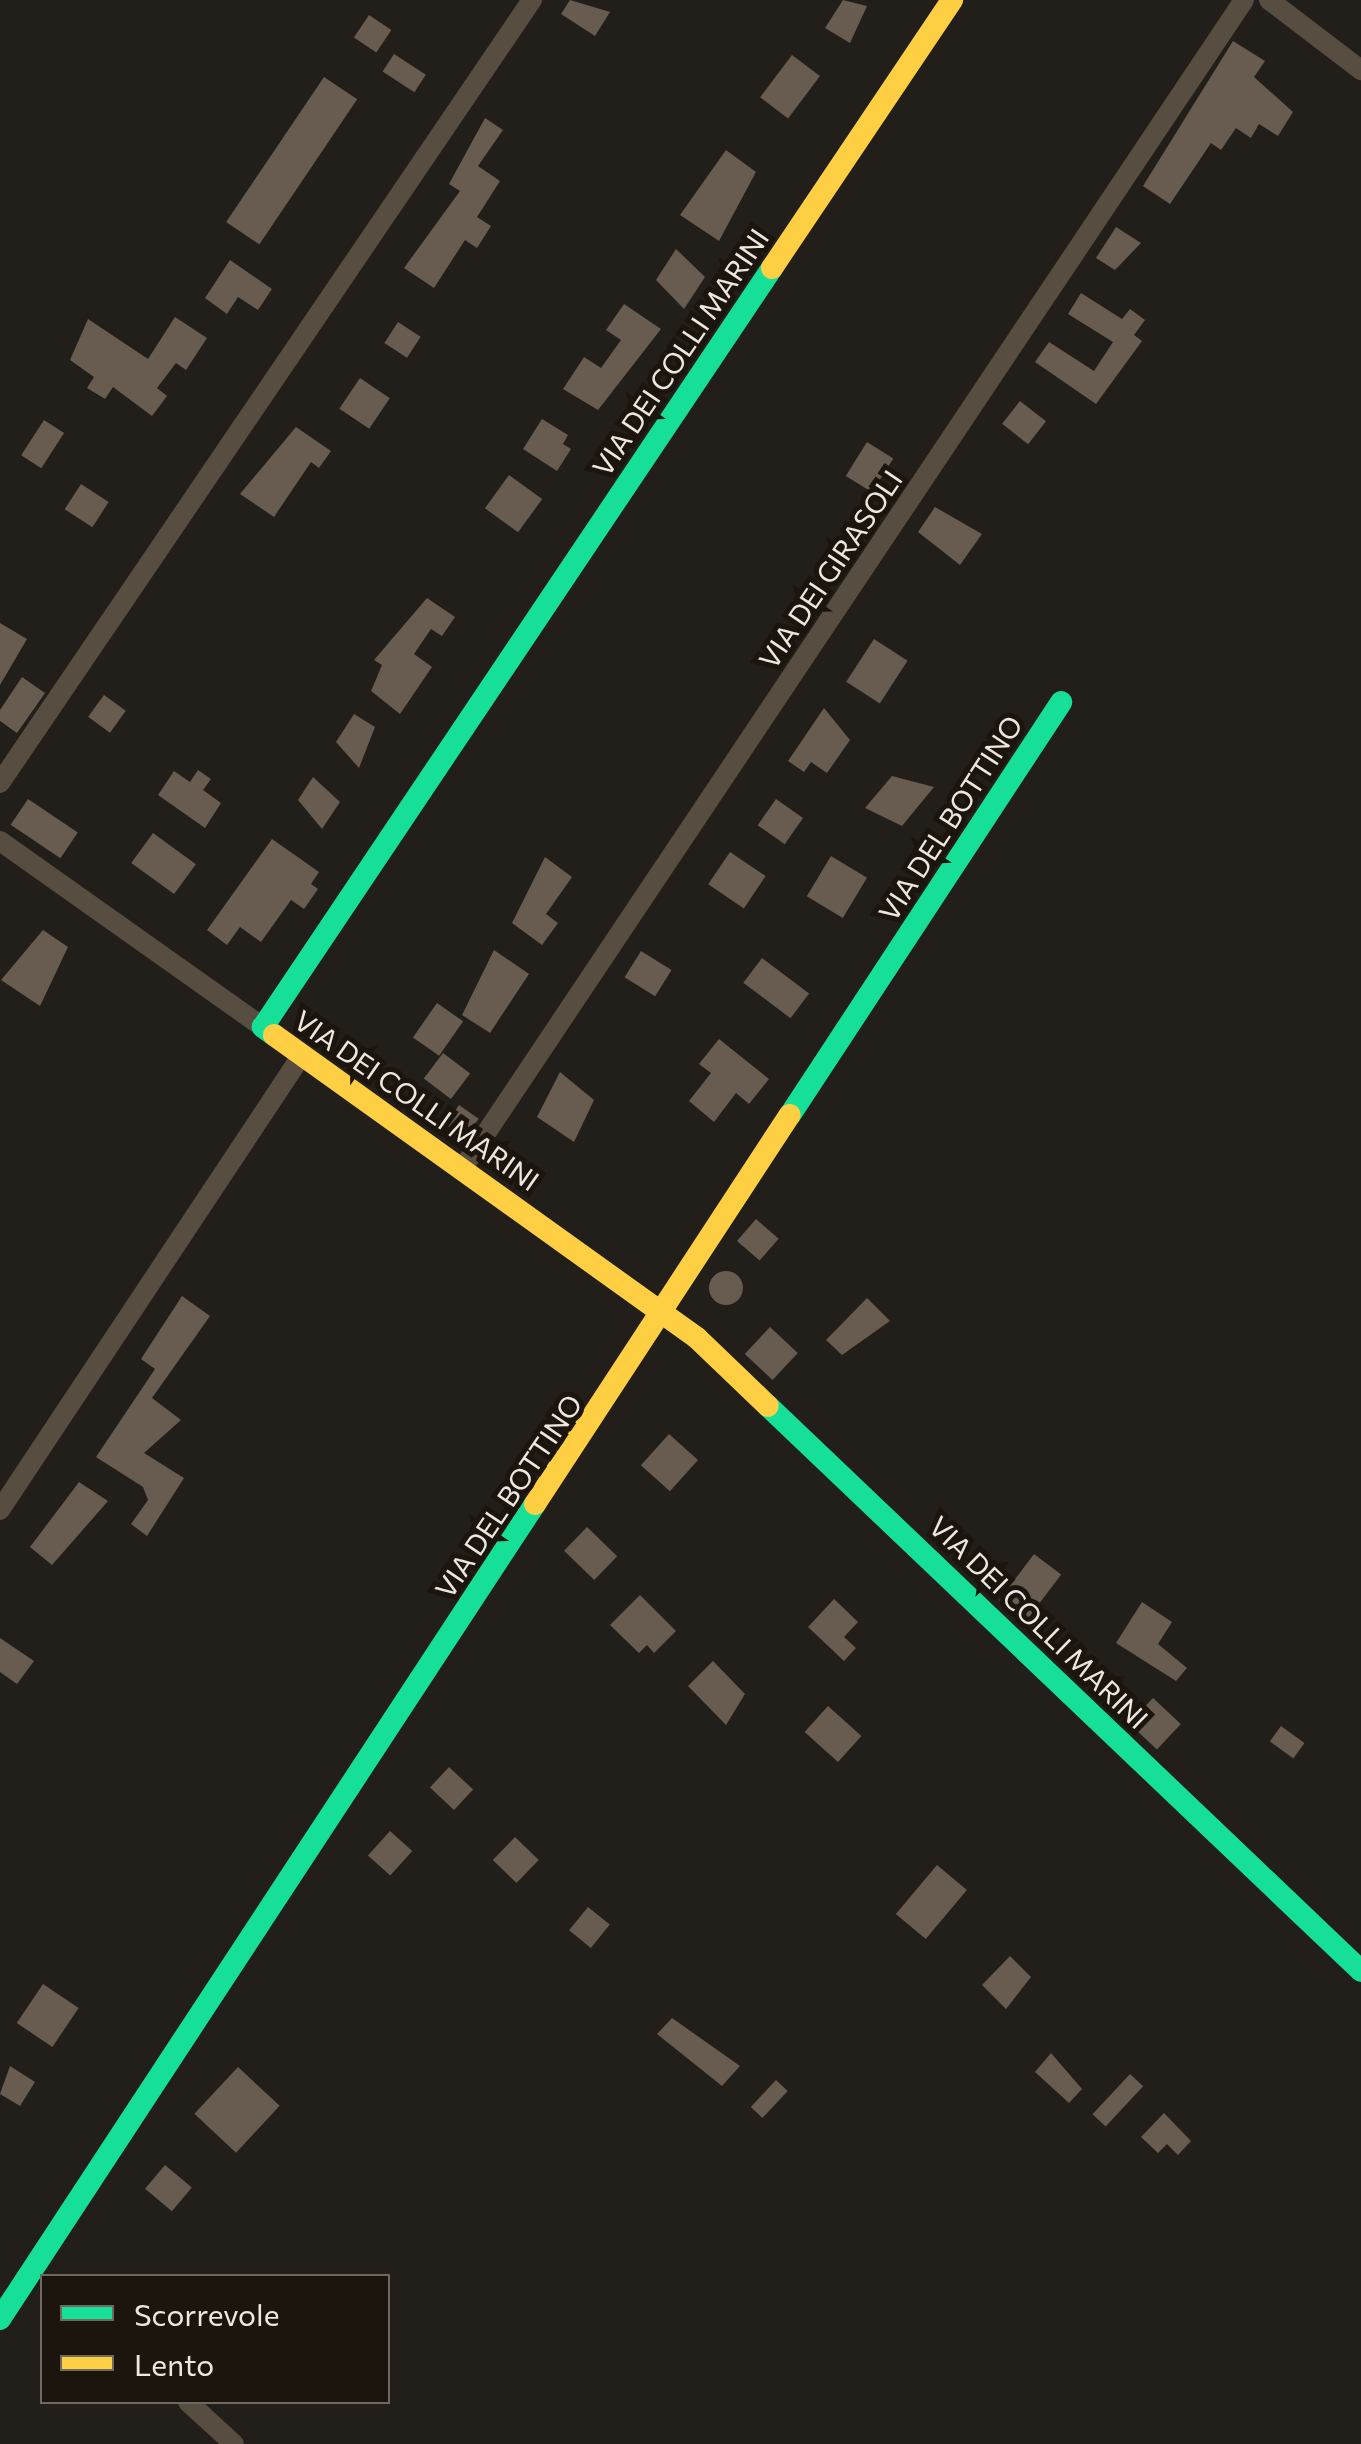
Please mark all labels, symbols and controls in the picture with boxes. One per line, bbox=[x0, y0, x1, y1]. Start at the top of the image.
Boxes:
street label: VIA DEI COLLI MARINI bbox=[585, 222, 775, 482]
street label: VIA DEI GIRASOLI bbox=[751, 464, 909, 674]
street label: VIA DEL BOTTINO bbox=[871, 709, 1029, 927]
street label: VIA DEI COLLI MARINI bbox=[288, 1003, 546, 1197]
street label: VIA DEL BOTTINO bbox=[427, 1388, 589, 1604]
street label: VIA DEI COLLI MARINI bbox=[923, 1509, 1155, 1735]
legend bbox=[40, 2274, 390, 2404]
text: Scorrevole bbox=[134, 2295, 279, 2332]
text: Lento bbox=[134, 2345, 214, 2382]

